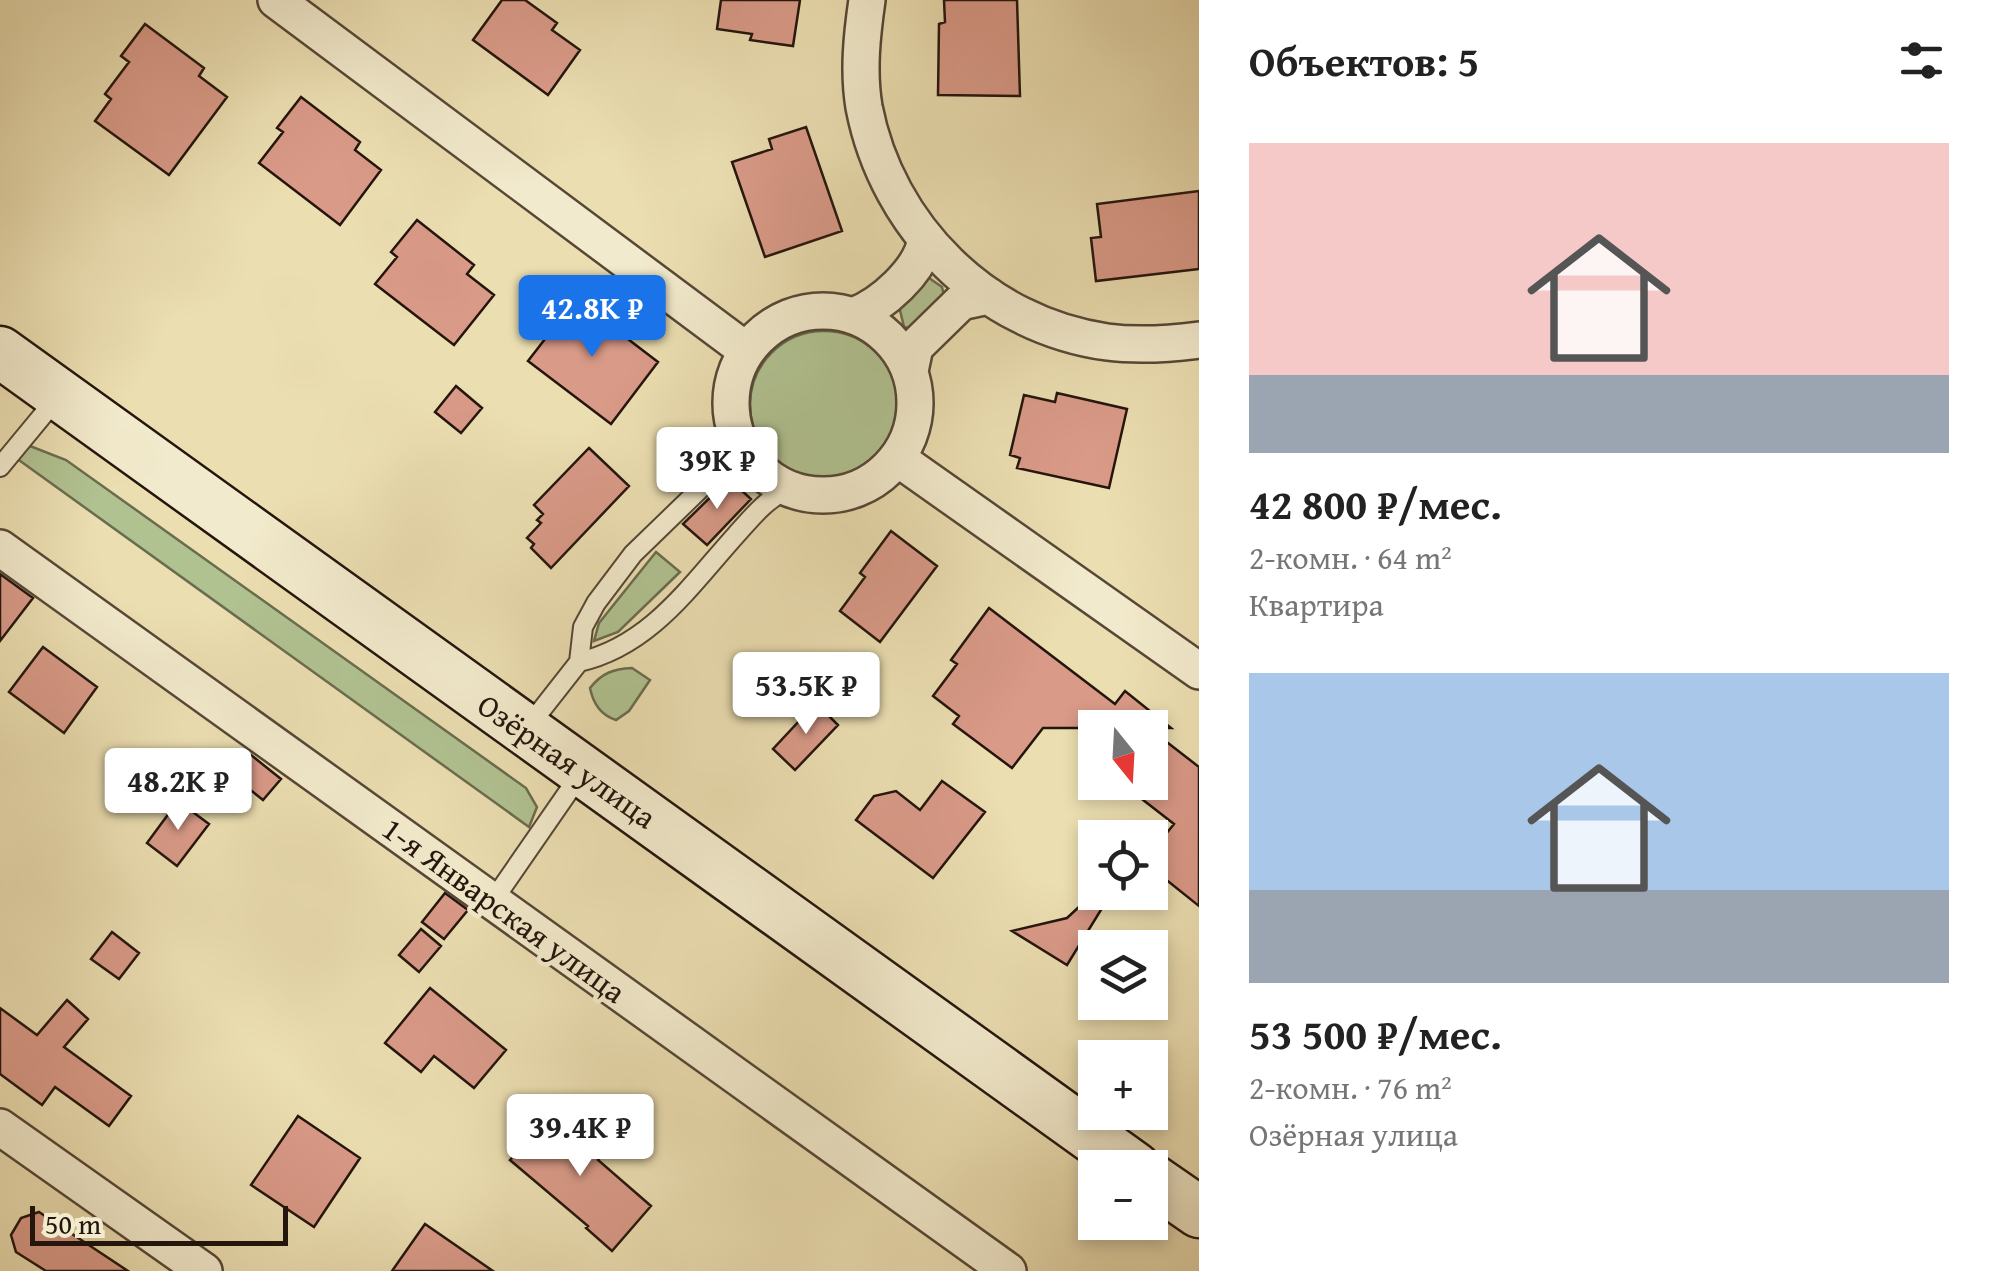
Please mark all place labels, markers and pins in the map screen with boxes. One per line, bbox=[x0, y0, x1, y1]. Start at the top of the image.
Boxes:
pin: 42.8K ₽ bbox=[500, 275, 684, 360]
pin: 39K ₽ bbox=[647, 427, 787, 512]
pin: 53.5K ₽ bbox=[714, 652, 898, 737]
pin: 48.2K ₽ bbox=[86, 748, 270, 833]
pin: 39.4K ₽ bbox=[488, 1094, 672, 1179]

